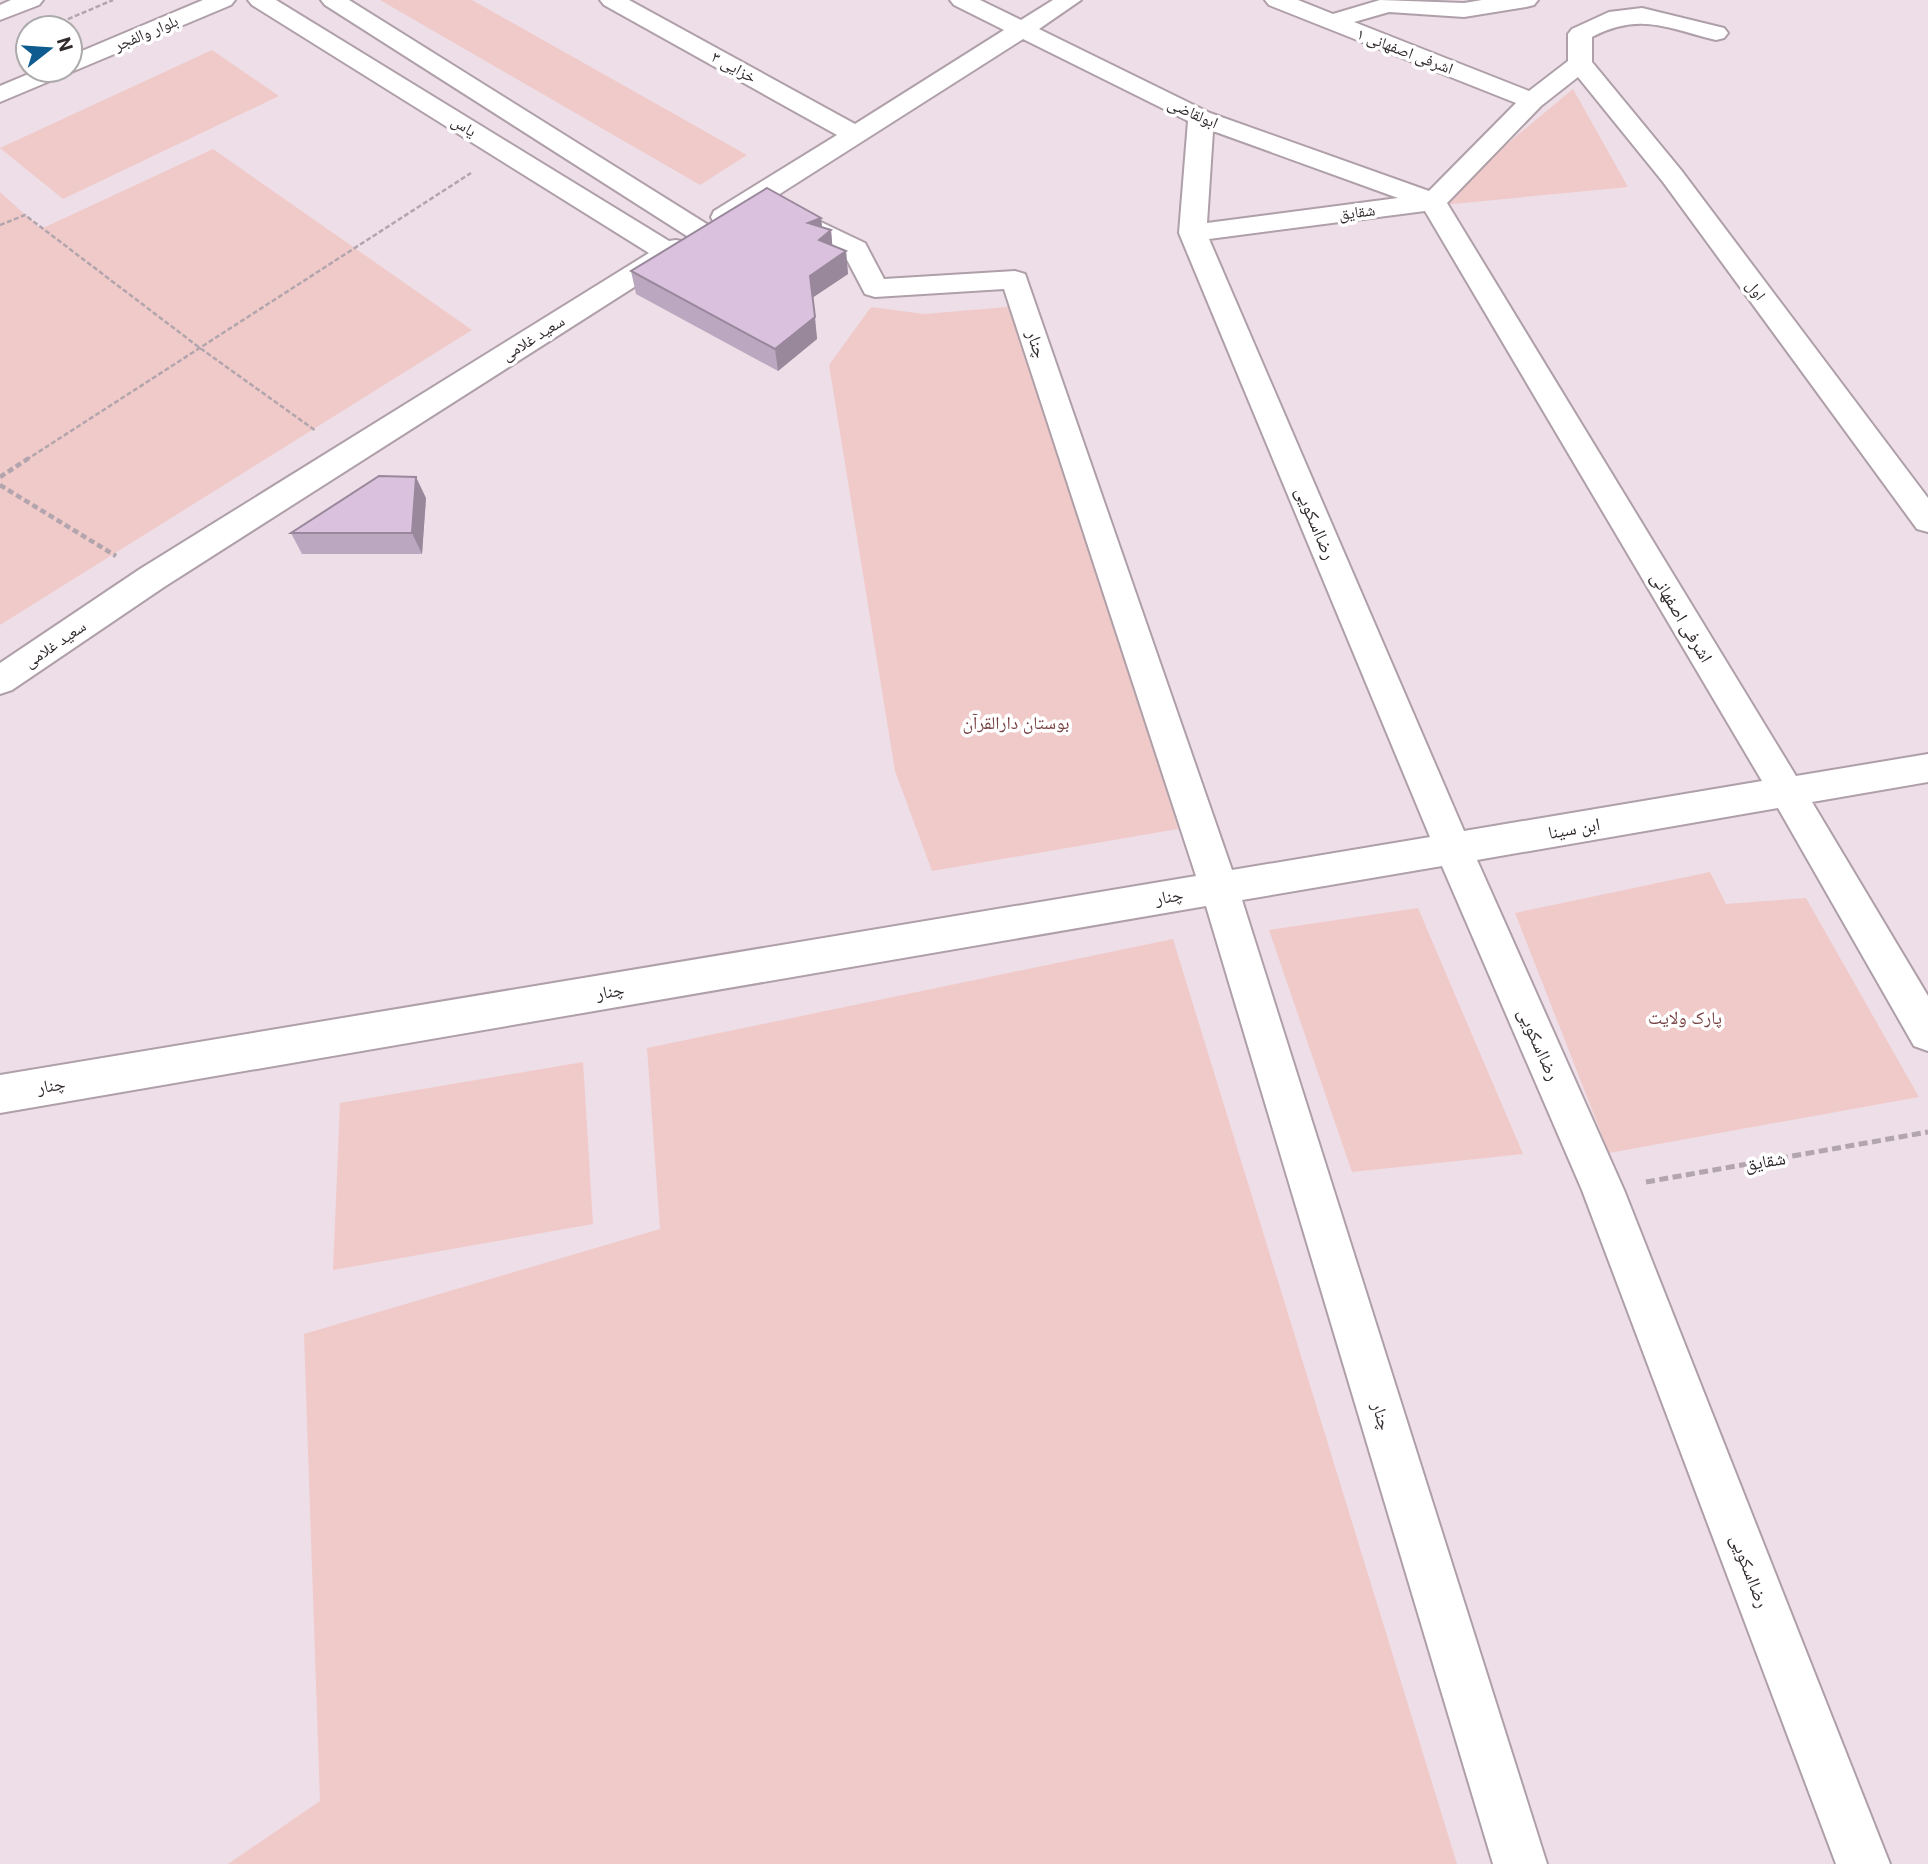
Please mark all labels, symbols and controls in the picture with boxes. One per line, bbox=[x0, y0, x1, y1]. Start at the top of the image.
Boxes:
street label: بلوار والفجر bbox=[110, 11, 181, 55]
north arrow bbox=[14, 14, 84, 84]
street label: اشرفی اصفهانی ۱ bbox=[1354, 24, 1456, 79]
text: N bbox=[52, 34, 78, 54]
street label: خزایی ۳ bbox=[708, 47, 760, 88]
street label: ابولقاضی bbox=[1165, 94, 1221, 133]
street label: یاس bbox=[448, 111, 480, 142]
street label: شقایق bbox=[1338, 200, 1376, 225]
street label: اول bbox=[1741, 276, 1770, 305]
street label: سعید غلامی bbox=[498, 311, 568, 366]
street label: چنار bbox=[1021, 326, 1052, 361]
street label: رضااسکویی bbox=[1290, 483, 1341, 563]
street label: اشرفی اصفهانی bbox=[1646, 568, 1717, 667]
street label: سعید غلامی bbox=[20, 616, 90, 672]
park label: بوستان دارالقرآن bbox=[962, 712, 1070, 734]
street label: ابن سینا bbox=[1546, 813, 1602, 844]
street label: چنار bbox=[1152, 883, 1185, 910]
street label: چنار bbox=[593, 978, 626, 1005]
street label: رضااسکویی bbox=[1513, 1005, 1564, 1084]
park label: پارک ولایت bbox=[1648, 1007, 1722, 1029]
street label: چنار bbox=[34, 1072, 67, 1099]
street label: شقایق bbox=[1743, 1147, 1787, 1176]
street label: چنار bbox=[1367, 1398, 1396, 1433]
street label: رضااسکویی bbox=[1725, 1531, 1774, 1611]

